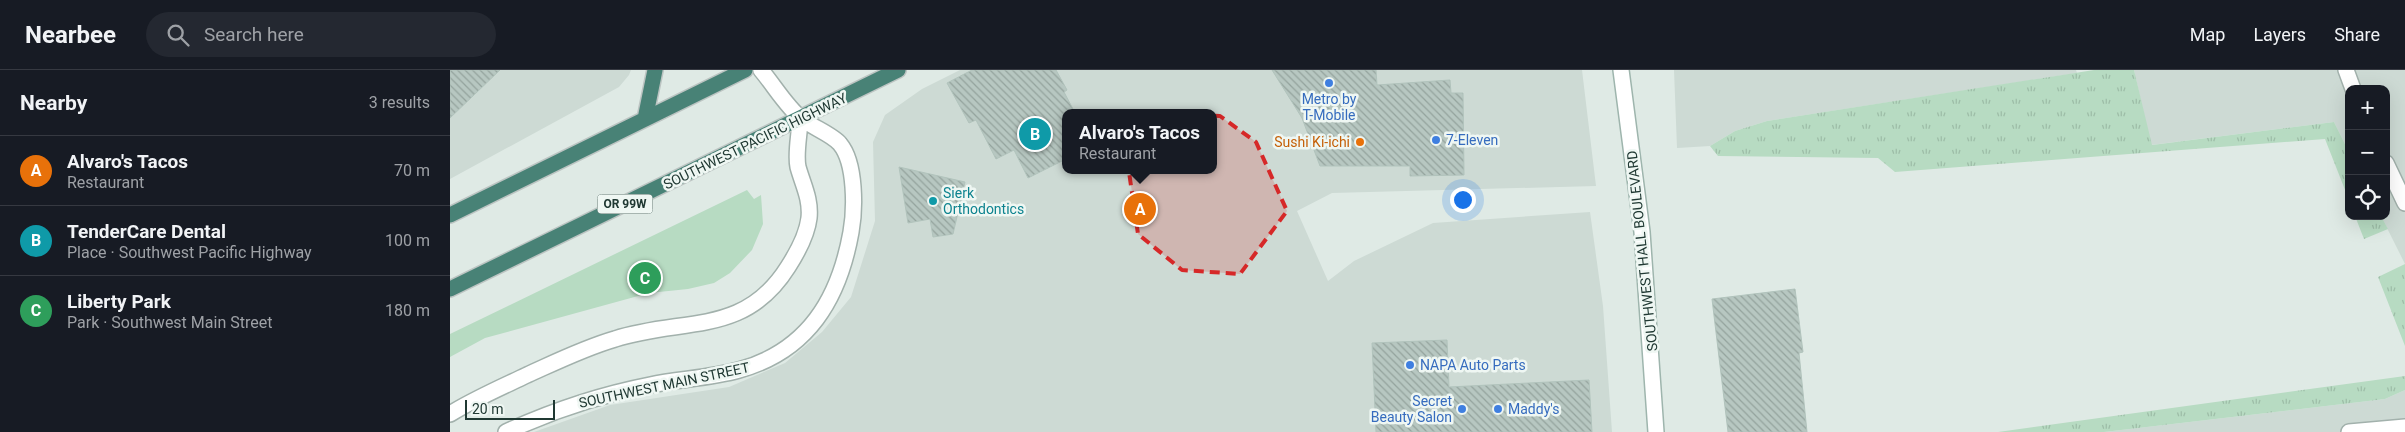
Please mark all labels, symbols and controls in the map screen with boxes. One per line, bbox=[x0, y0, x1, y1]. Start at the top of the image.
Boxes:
search box bbox=[146, 12, 496, 57]
text: Nearbee bbox=[25, 21, 116, 49]
icon: search bbox=[164, 21, 192, 49]
text: Search here bbox=[204, 23, 304, 46]
text: Map bbox=[2190, 24, 2225, 45]
text: Layers bbox=[2253, 24, 2306, 45]
text: Share bbox=[2334, 24, 2380, 45]
marker: Metro by T-Mobile bbox=[1323, 77, 1335, 89]
map controls bbox=[2345, 85, 2390, 220]
button: + bbox=[2345, 85, 2390, 130]
street label: SOUTHWEST PACIFIC HIGHWAY bbox=[661, 89, 850, 192]
text: Nearby bbox=[20, 91, 87, 115]
place label: Metro by T-Mobile bbox=[1302, 91, 1357, 123]
text: 3 results bbox=[369, 93, 430, 112]
popup bbox=[1062, 109, 1217, 174]
pin: B bbox=[1019, 115, 1051, 153]
text: Alvaro's Tacos bbox=[1079, 121, 1200, 144]
button: − bbox=[2345, 130, 2390, 175]
place label: 7-Eleven bbox=[1446, 132, 1498, 148]
place label: Sushi Ki-ichi bbox=[1274, 134, 1350, 150]
marker: 7-Eleven bbox=[1430, 134, 1442, 146]
marker: Sushi Ki-ichi bbox=[1354, 136, 1366, 148]
text: Restaurant bbox=[1079, 144, 1156, 163]
text: Alvaro's Tacos bbox=[67, 150, 188, 173]
street label: SOUTHWEST HALL BOULEVARD bbox=[1624, 150, 1660, 352]
text: A bbox=[31, 161, 41, 180]
text: 70 m bbox=[394, 161, 430, 180]
text: Restaurant bbox=[67, 173, 144, 192]
button: locate bbox=[2345, 175, 2390, 220]
place label: Sierk Orthodontics bbox=[943, 185, 1024, 217]
your location bbox=[1450, 187, 1476, 213]
pin: A bbox=[1124, 190, 1156, 228]
road number: OR 99W bbox=[598, 195, 652, 214]
marker: Sierk Orthodontics bbox=[927, 195, 939, 207]
text: TenderCare Dental bbox=[67, 220, 226, 243]
text: B bbox=[31, 231, 41, 250]
text: 100 m bbox=[385, 231, 430, 250]
text: Place · Southwest Pacific Highway bbox=[67, 243, 312, 262]
pin: C bbox=[629, 259, 661, 297]
text: Liberty Park bbox=[67, 290, 171, 313]
text: C bbox=[31, 301, 41, 320]
text: 180 m bbox=[385, 301, 430, 320]
text: Park · Southwest Main Street bbox=[67, 313, 272, 332]
place label: NAPA Auto Parts bbox=[1420, 357, 1526, 373]
street label: SOUTHWEST MAIN STREET bbox=[577, 359, 751, 411]
marker: NAPA Auto Parts bbox=[1404, 359, 1416, 371]
place label: Secret Beauty Salon bbox=[1371, 393, 1452, 425]
scale bar bbox=[465, 397, 555, 420]
text: 20 m bbox=[472, 401, 504, 417]
place label: Maddy's bbox=[1508, 401, 1559, 417]
marker: Secret Beauty Salon bbox=[1456, 403, 1468, 415]
marker: Maddy's bbox=[1492, 403, 1504, 415]

